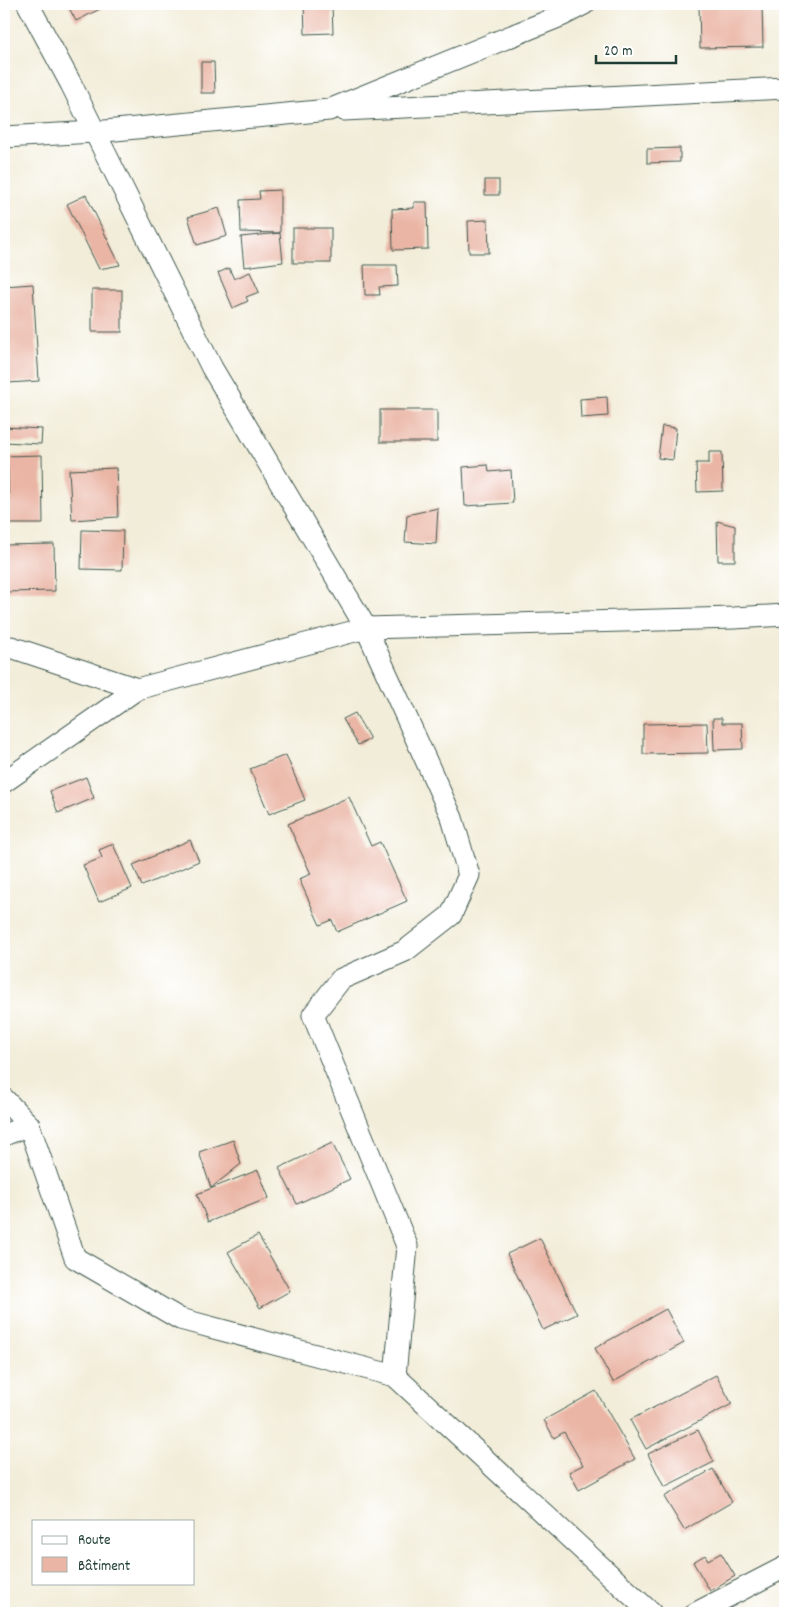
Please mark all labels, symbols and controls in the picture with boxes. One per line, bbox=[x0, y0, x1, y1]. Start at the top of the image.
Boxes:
scale bar bbox=[596, 32, 676, 64]
text: 20 m bbox=[604, 41, 632, 63]
legend bbox=[32, 1520, 195, 1584]
text: Route bbox=[78, 1530, 111, 1552]
text: Bâtiment bbox=[78, 1556, 131, 1578]

